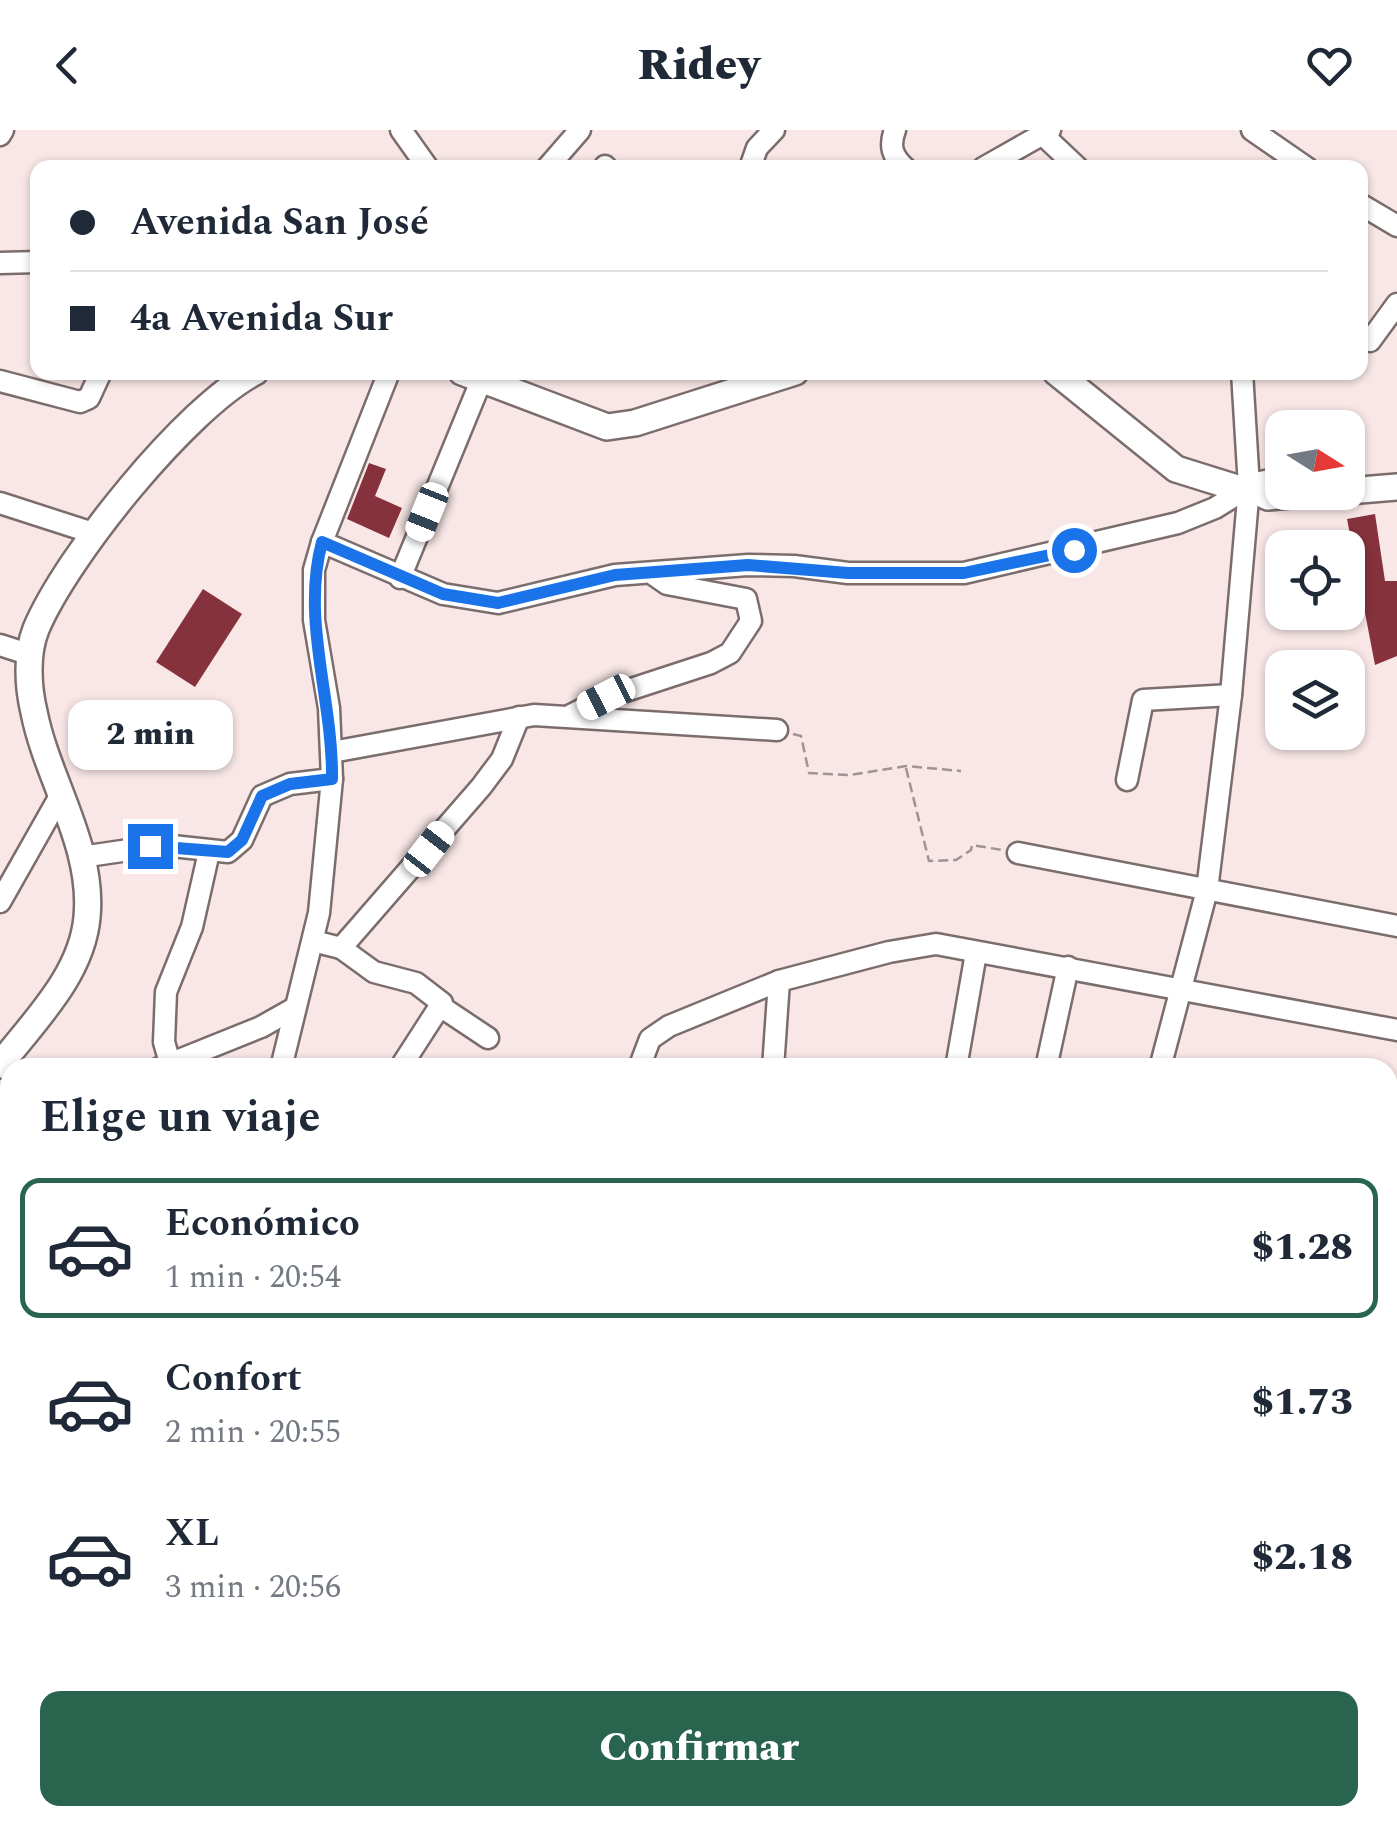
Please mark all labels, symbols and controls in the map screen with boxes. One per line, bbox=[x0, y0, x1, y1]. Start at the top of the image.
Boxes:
text: Ridey bbox=[638, 31, 760, 100]
icon: back bbox=[40, 38, 95, 93]
icon: heart bbox=[1302, 38, 1357, 93]
text: Avenida San José bbox=[130, 194, 429, 252]
text: 4a Avenida Sur bbox=[130, 290, 393, 348]
north arrow bbox=[1265, 410, 1365, 510]
map controls bbox=[1265, 410, 1365, 750]
car bbox=[402, 479, 452, 545]
route start bbox=[1052, 528, 1097, 573]
button: locate bbox=[1265, 530, 1365, 630]
button: layers bbox=[1265, 650, 1365, 750]
car bbox=[572, 670, 640, 724]
callout: 2 min bbox=[68, 701, 232, 771]
text: 2 min bbox=[106, 710, 195, 759]
car bbox=[399, 816, 459, 882]
route end bbox=[128, 824, 173, 869]
text: Elige un viaje bbox=[40, 1083, 321, 1152]
text: Económico bbox=[165, 1195, 360, 1253]
icon: car bbox=[45, 1203, 135, 1293]
text: $1.28 bbox=[1251, 1219, 1353, 1277]
text: 1 min · 20:54 bbox=[165, 1253, 341, 1302]
text: Confort bbox=[165, 1350, 302, 1408]
icon: car bbox=[45, 1358, 135, 1448]
text: $1.73 bbox=[1251, 1374, 1353, 1432]
text: 2 min · 20:55 bbox=[165, 1408, 341, 1457]
text: XL bbox=[165, 1505, 219, 1563]
icon: car bbox=[45, 1513, 135, 1603]
text: $2.18 bbox=[1251, 1529, 1353, 1587]
text: 3 min · 20:56 bbox=[165, 1563, 341, 1612]
button: Confirmar bbox=[40, 1691, 1358, 1806]

